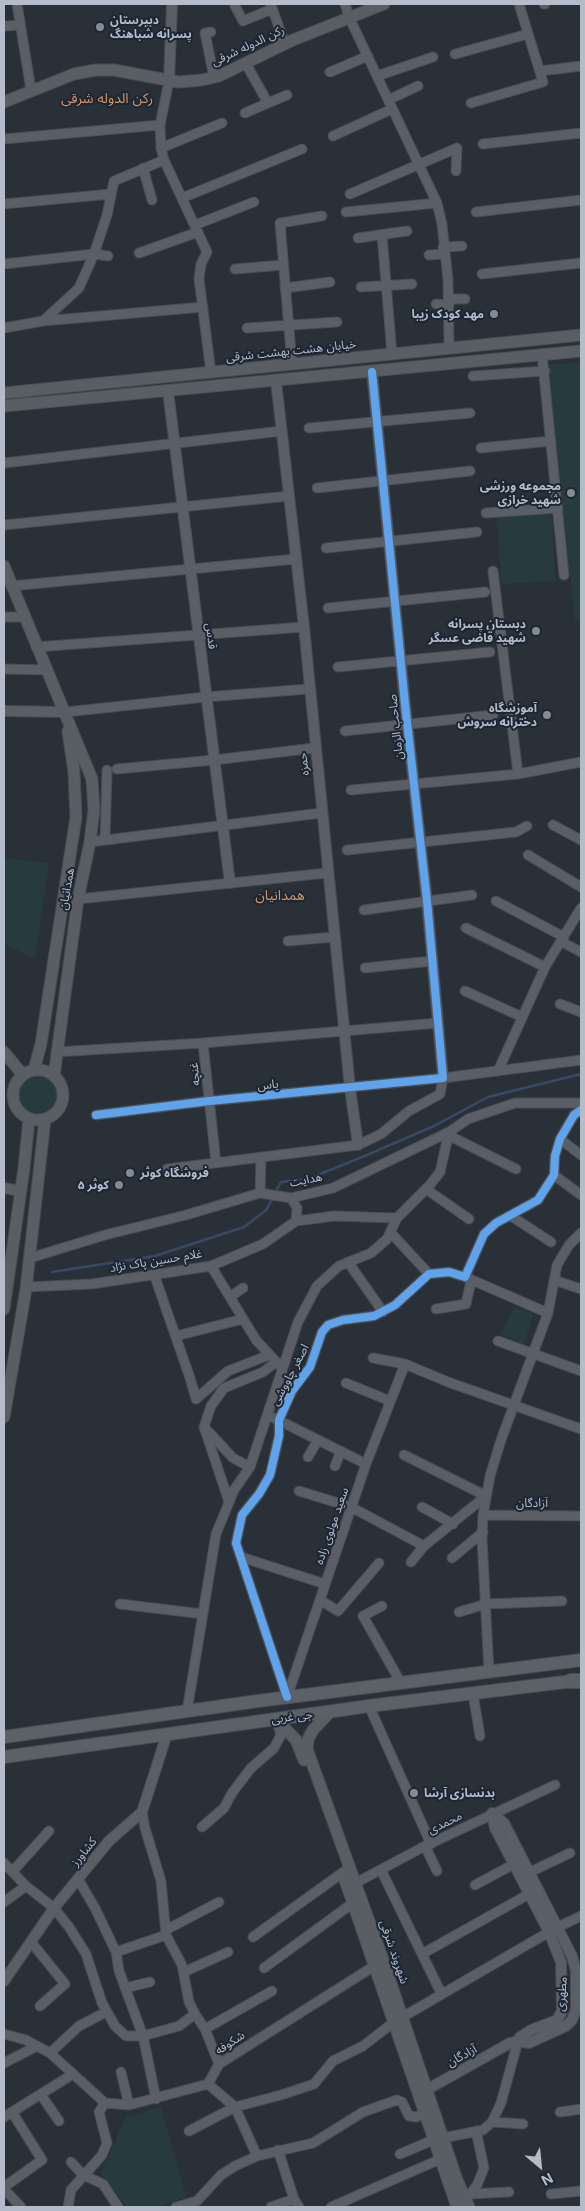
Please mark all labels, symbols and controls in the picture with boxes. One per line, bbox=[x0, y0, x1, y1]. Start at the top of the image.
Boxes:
place label: دبیرستان پسرانه شباهنگ bbox=[110, 13, 192, 41]
marker: دبیرستان پسرانه شباهنگ bbox=[94, 21, 106, 33]
street label: رکن الدوله شرقی bbox=[209, 23, 287, 69]
district label: رکن الدوله شرقی bbox=[61, 91, 153, 107]
place label: مهد کودک زیبا bbox=[412, 307, 484, 321]
marker: مهد کودک زیبا bbox=[488, 308, 500, 320]
street label: خیابان هشت بهشت شرقی bbox=[225, 337, 357, 365]
place label: مجموعه ورزشی شهید خرازی bbox=[480, 479, 561, 507]
marker: مجموعه ورزشی شهید خرازی bbox=[565, 487, 577, 499]
place label: دبستان پسرانه شهید قاضی عسگر bbox=[429, 617, 526, 645]
street label: قدس bbox=[202, 622, 220, 650]
marker: دبستان پسرانه شهید قاضی عسگر bbox=[530, 625, 542, 637]
street label: صاحب الزمان bbox=[385, 693, 407, 761]
place label: آموزشگاه دخترانه سروش bbox=[457, 701, 537, 729]
marker: آموزشگاه دخترانه سروش bbox=[541, 709, 553, 721]
street label: حمزه bbox=[296, 752, 312, 776]
street label: همدانیان bbox=[56, 867, 78, 911]
district label: همدانیان bbox=[255, 888, 305, 904]
street label: غنچه bbox=[187, 1061, 203, 1087]
street label: یاس bbox=[257, 1077, 279, 1093]
place label: فروشگاه کوثر bbox=[140, 1166, 209, 1180]
marker: فروشگاه کوثر bbox=[124, 1167, 136, 1179]
street label: هدایت bbox=[289, 1170, 323, 1190]
place label: کوثر ۵ bbox=[78, 1178, 109, 1192]
marker: کوثر ۵ bbox=[113, 1179, 125, 1191]
street label: غلام حسین پاک نژاد bbox=[109, 1247, 203, 1275]
street label: اصغر چاووشی bbox=[268, 1342, 312, 1408]
street label: سعید مولوی زاده bbox=[312, 1486, 352, 1566]
street label: آزادگان bbox=[516, 1496, 548, 1510]
street label: جی غربی bbox=[270, 1707, 314, 1727]
place label: بدنسازی آرشا bbox=[424, 1786, 495, 1800]
marker: بدنسازی آرشا bbox=[408, 1787, 420, 1799]
street label: محمدی bbox=[425, 1809, 465, 1837]
street label: کشاورز bbox=[68, 1835, 100, 1869]
street label: شهروند شرقی bbox=[376, 1918, 412, 1986]
street label: مطهری bbox=[553, 1976, 571, 2012]
street label: شکوفه bbox=[213, 2028, 247, 2058]
street label: آزادگان bbox=[444, 2042, 480, 2070]
north arrow bbox=[515, 2141, 565, 2191]
text: N bbox=[539, 2170, 556, 2190]

